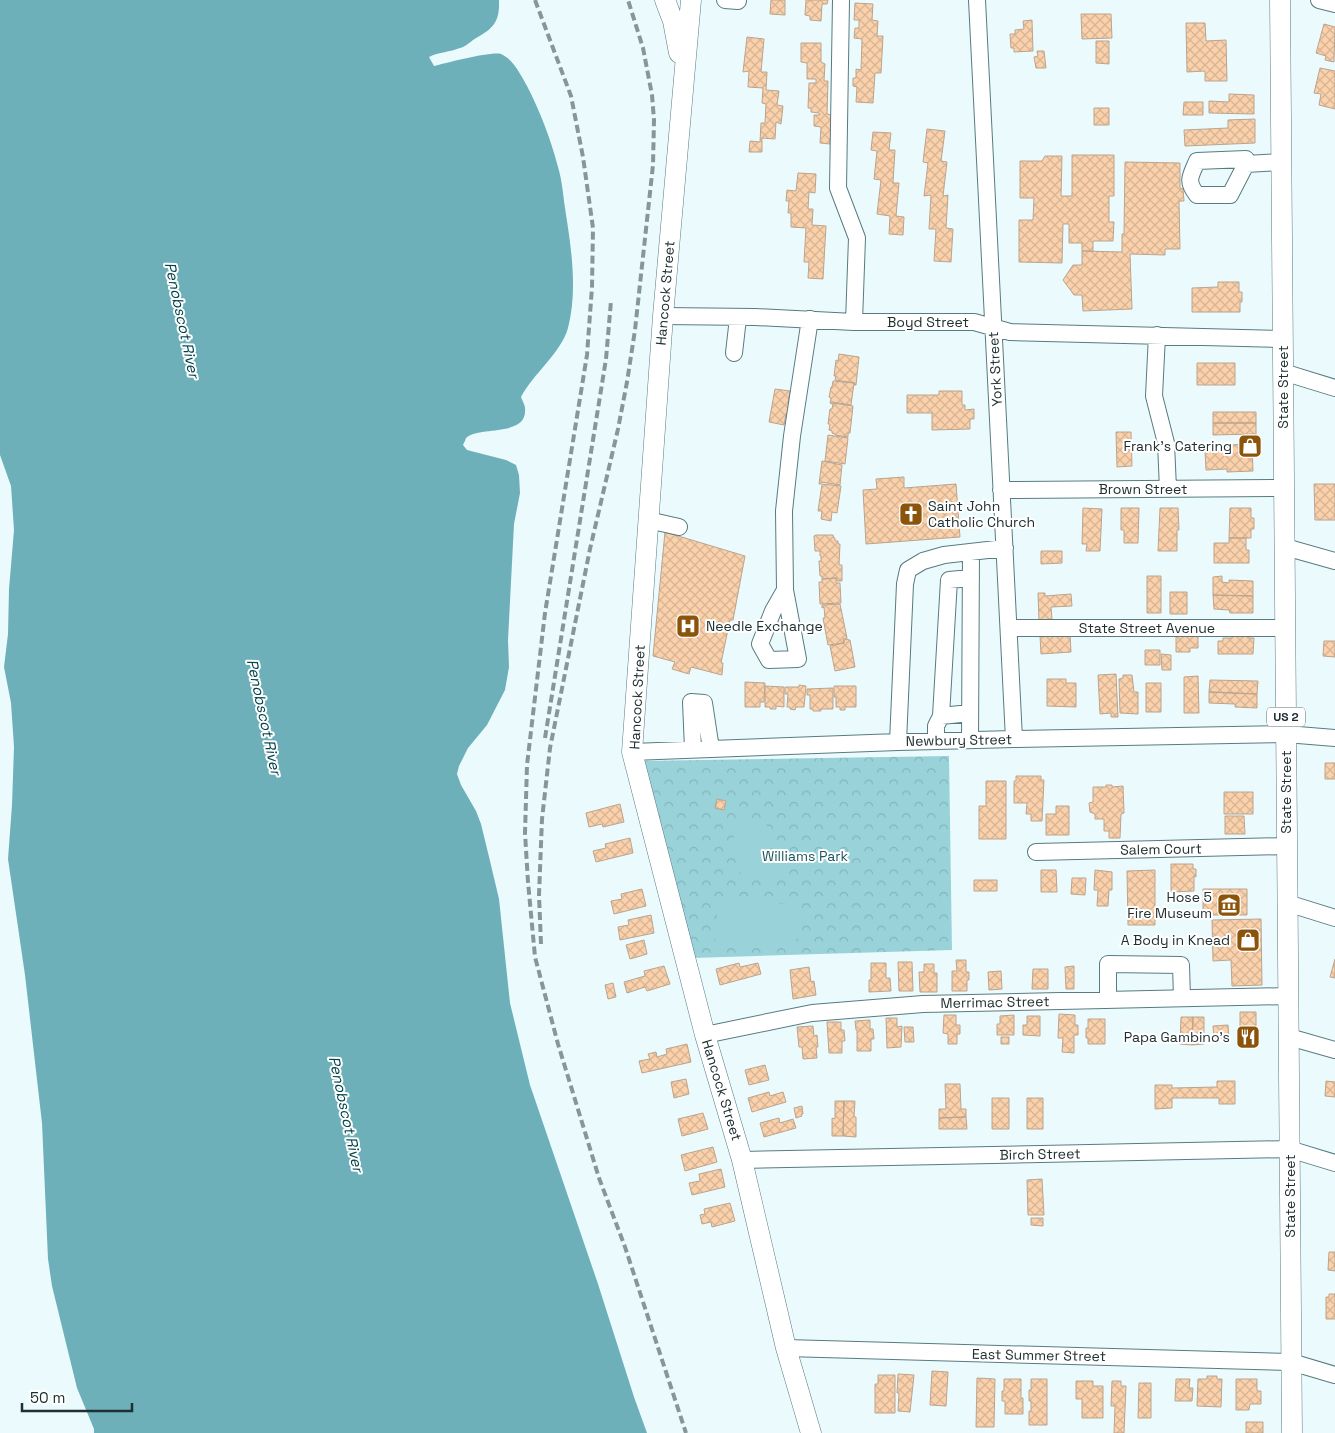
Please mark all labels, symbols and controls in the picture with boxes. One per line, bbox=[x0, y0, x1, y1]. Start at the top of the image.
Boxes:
street label: Hancock Street bbox=[651, 240, 679, 346]
water label: Penobscot River bbox=[161, 260, 204, 381]
street label: Boyd Street bbox=[887, 313, 969, 331]
street label: York Street bbox=[984, 331, 1006, 407]
street label: State Street bbox=[1274, 345, 1292, 429]
shop icon: Frank's Catering bbox=[1237, 433, 1263, 459]
place label: Frank's Catering bbox=[1123, 437, 1232, 455]
street label: Brown Street bbox=[1099, 480, 1187, 498]
place label: Saint John Catholic Church bbox=[928, 497, 1035, 531]
church icon: Saint John Catholic Church bbox=[898, 501, 924, 527]
hospital icon: Needle Exchange bbox=[675, 613, 701, 639]
place label: Needle Exchange bbox=[706, 617, 823, 635]
street label: State Street Avenue bbox=[1079, 619, 1215, 637]
street label: Hancock Street bbox=[625, 644, 649, 750]
water label: Penobscot River bbox=[243, 657, 286, 778]
road number: US 2 bbox=[1267, 708, 1305, 726]
street label: Newbury Street bbox=[906, 730, 1012, 750]
street label: State Street bbox=[1277, 750, 1295, 834]
street label: Salem Court bbox=[1120, 839, 1202, 859]
park label: Williams Park bbox=[762, 847, 849, 865]
place label: Hose 5 Fire Museum bbox=[1127, 888, 1212, 922]
museum icon: Hose 5 Fire Museum bbox=[1216, 892, 1242, 918]
shop icon: A Body in Knead bbox=[1235, 927, 1261, 953]
place label: A Body in Knead bbox=[1121, 931, 1230, 949]
street label: Merrimac Street bbox=[940, 992, 1050, 1012]
restaurant icon: Papa Gambino's bbox=[1235, 1024, 1261, 1050]
place label: Papa Gambino's bbox=[1124, 1028, 1230, 1046]
street label: Hancock Street bbox=[698, 1037, 746, 1143]
water label: Penobscot River bbox=[325, 1054, 368, 1175]
street label: Birch Street bbox=[999, 1144, 1081, 1164]
street label: State Street bbox=[1281, 1154, 1299, 1238]
street label: East Summer Street bbox=[972, 1345, 1106, 1365]
scale bar bbox=[22, 1380, 132, 1412]
text: 50 m bbox=[30, 1388, 65, 1407]

